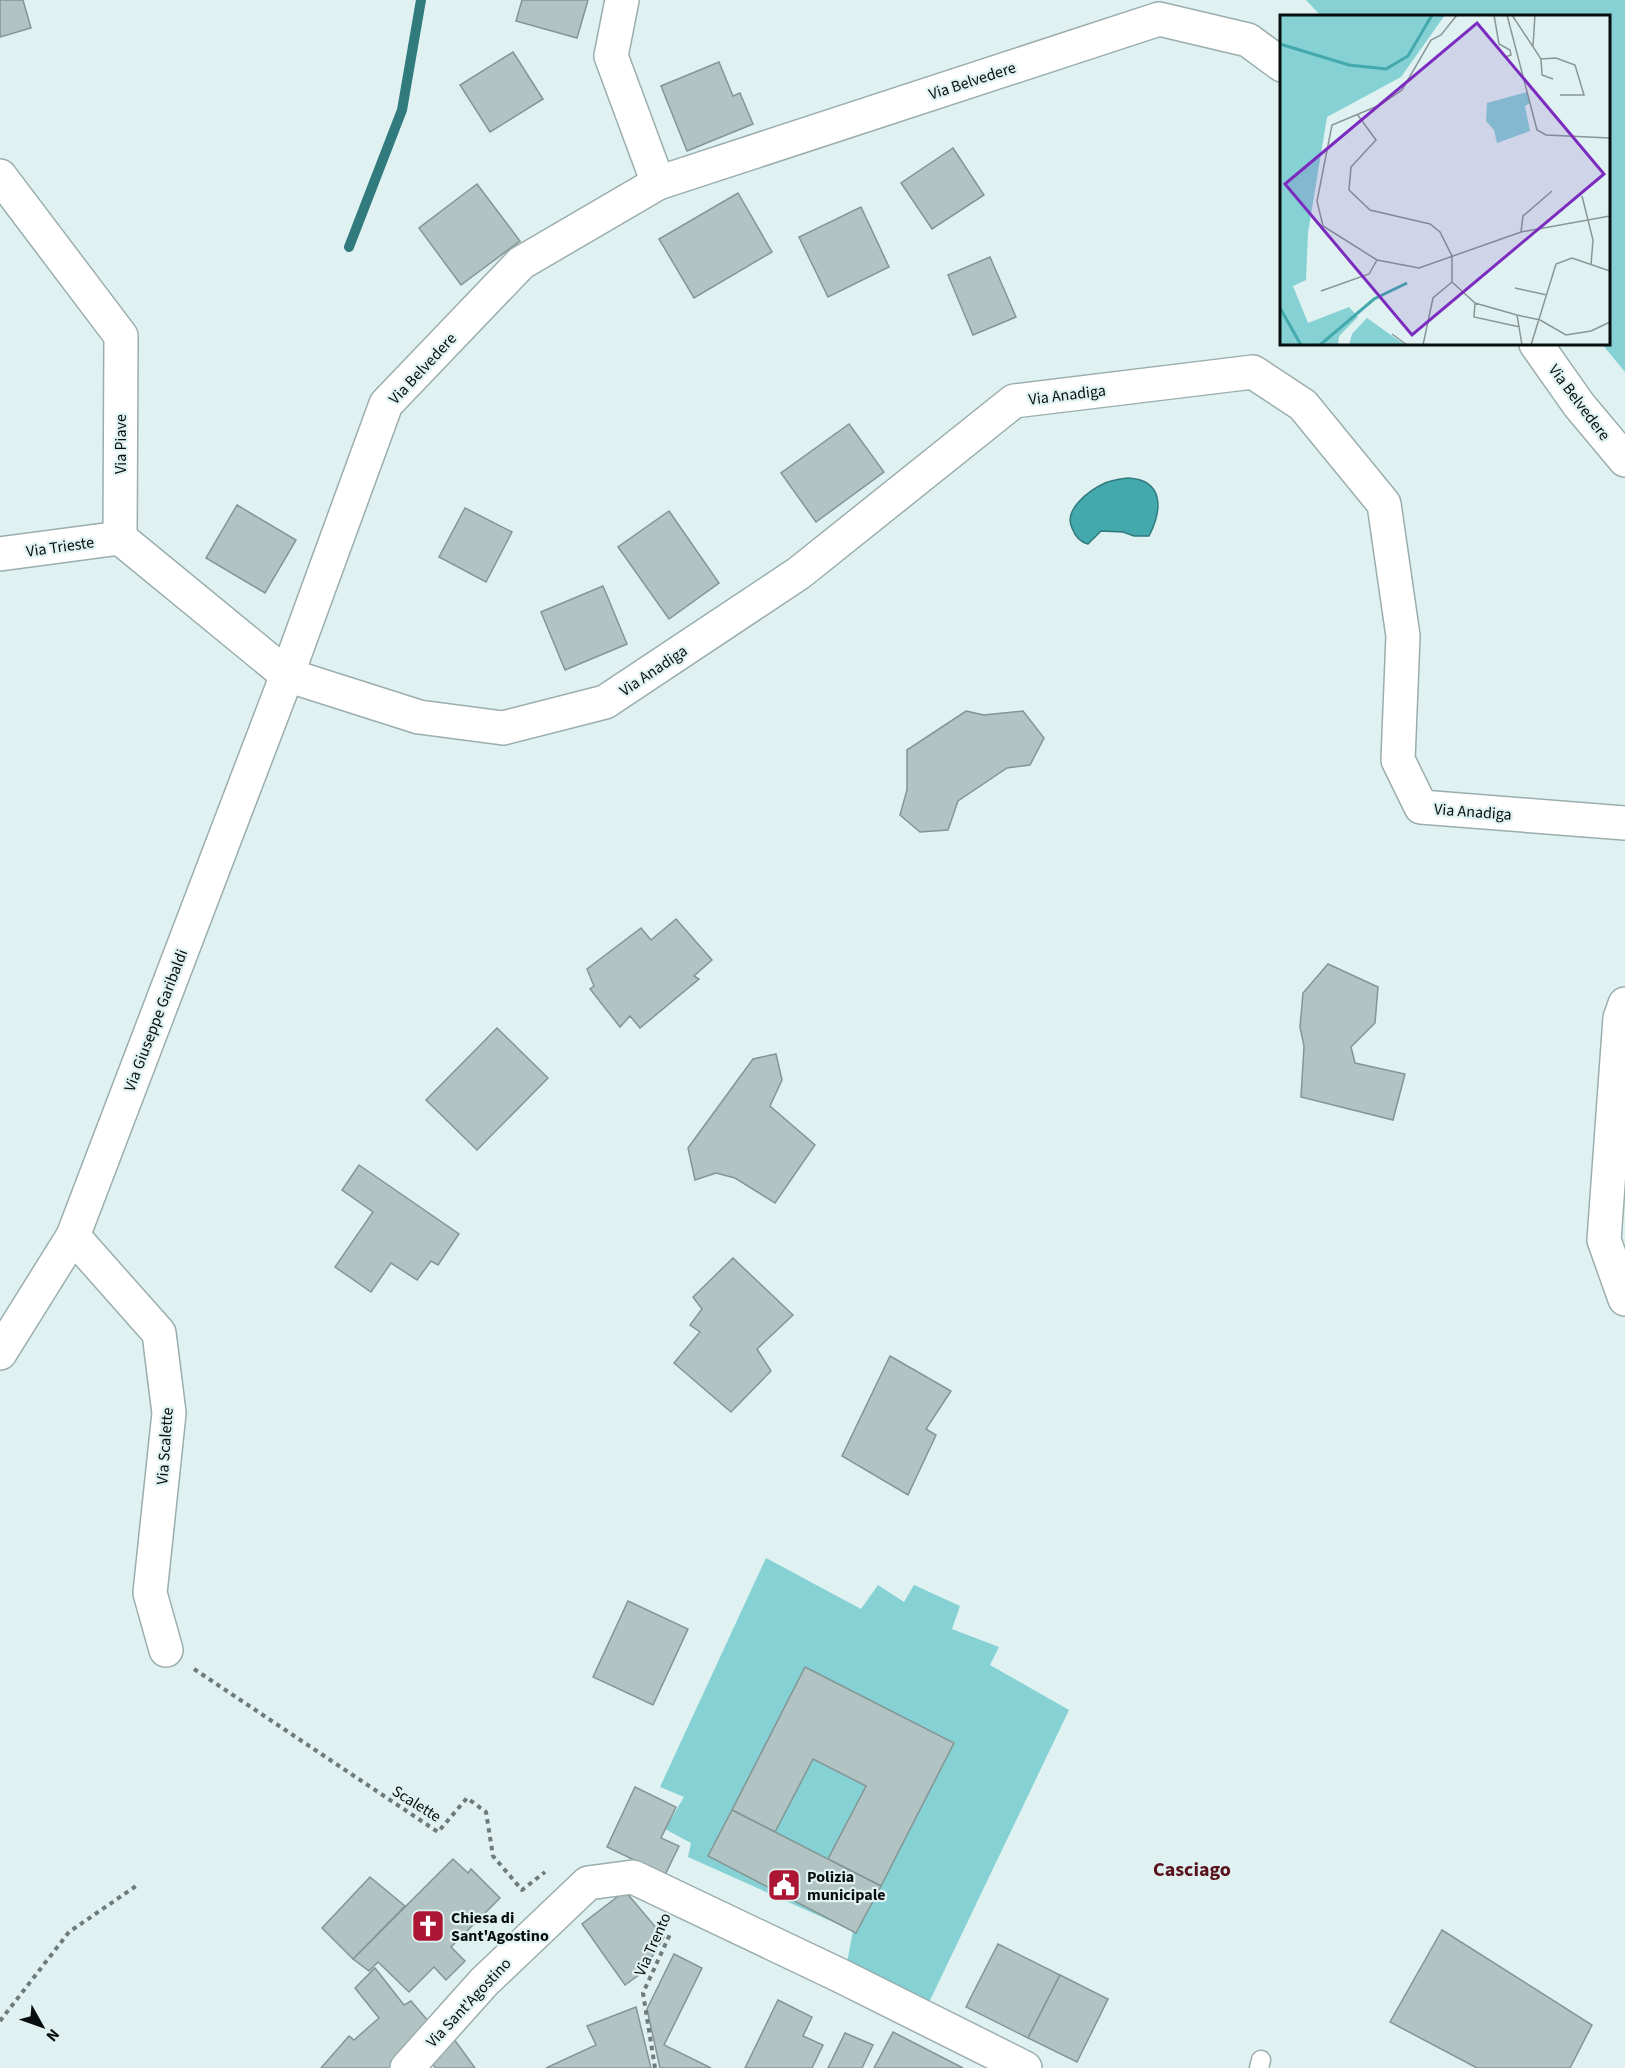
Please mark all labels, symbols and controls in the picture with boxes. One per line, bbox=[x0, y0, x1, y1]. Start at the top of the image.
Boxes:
inset map bbox=[1280, 15, 1610, 345]
street label: Via Belvedere bbox=[926, 57, 1019, 105]
street label: Via Belvedere bbox=[384, 328, 462, 409]
street label: Via Belvedere bbox=[1543, 360, 1615, 445]
street label: Via Anadiga bbox=[1027, 379, 1107, 411]
street label: Via Piave bbox=[110, 414, 132, 474]
street label: Via Trieste bbox=[25, 531, 96, 563]
street label: Via Anadiga bbox=[615, 640, 692, 702]
street label: Via Anadiga bbox=[1433, 798, 1512, 826]
street label: Via Giuseppe Garibaldi bbox=[119, 946, 193, 1095]
street label: Via Scalette bbox=[151, 1407, 179, 1485]
street label: Scalette bbox=[388, 1780, 445, 1827]
district label: Casciago bbox=[1153, 1856, 1231, 1884]
place label: Polizia municipale bbox=[807, 1866, 886, 1906]
public building icon: Polizia municipale bbox=[766, 1867, 802, 1903]
place label: Chiesa di Sant'Agostino bbox=[451, 1907, 549, 1947]
church icon: Chiesa di Sant'Agostino bbox=[410, 1908, 446, 1944]
street label: Via Trento bbox=[629, 1909, 677, 1980]
street label: Via Sant'Agostino bbox=[421, 1953, 516, 2052]
north arrow bbox=[12, 1996, 72, 2056]
text: N bbox=[41, 2024, 65, 2046]

